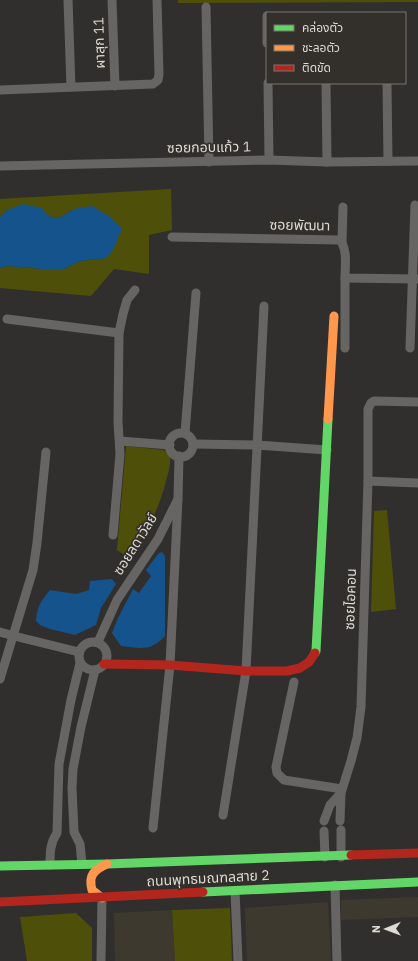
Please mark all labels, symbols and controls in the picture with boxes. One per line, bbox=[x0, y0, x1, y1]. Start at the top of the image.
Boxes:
legend bbox=[266, 12, 406, 84]
street label: ผาสุก 11 bbox=[89, 17, 109, 69]
text: คล่องตัว bbox=[302, 20, 343, 35]
text: ชะลอตัว bbox=[302, 40, 340, 55]
text: ติดขัด bbox=[302, 60, 331, 75]
street label: ซอยกอบแก้ว 1 bbox=[167, 137, 251, 157]
street label: ซอยพัฒนา bbox=[269, 215, 331, 235]
street label: ซอยลดาวัลย์ bbox=[109, 510, 161, 578]
street label: ซอยไอคอน bbox=[340, 568, 360, 630]
street label: ถนนพุทธมณฑลสาย 2 bbox=[146, 866, 270, 890]
north arrow bbox=[366, 909, 406, 949]
text: N bbox=[369, 925, 383, 933]

